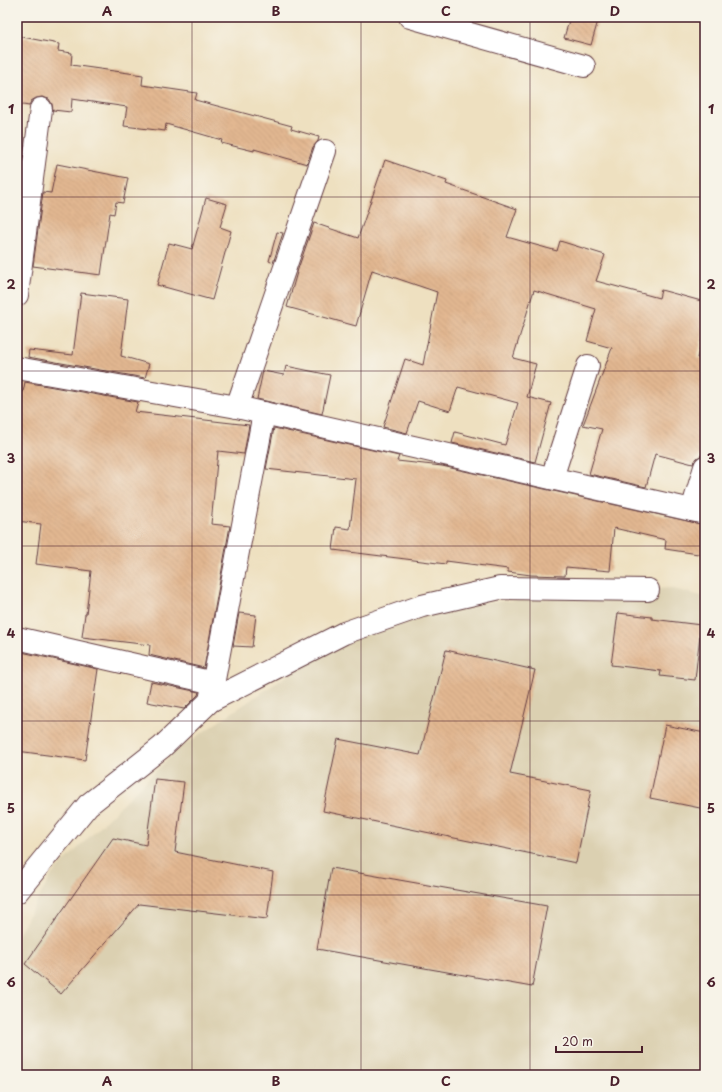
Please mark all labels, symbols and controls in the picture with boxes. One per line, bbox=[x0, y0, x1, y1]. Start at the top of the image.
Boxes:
text: A bbox=[102, 1, 112, 20]
text: B bbox=[272, 1, 281, 20]
text: C bbox=[441, 1, 451, 20]
text: D bbox=[610, 1, 620, 20]
text: 1 bbox=[8, 99, 14, 118]
text: 1 bbox=[708, 99, 714, 118]
text: 2 bbox=[6, 274, 16, 293]
text: 2 bbox=[706, 274, 716, 293]
text: 3 bbox=[7, 448, 16, 467]
text: 3 bbox=[707, 448, 716, 467]
text: 4 bbox=[7, 623, 16, 642]
text: 4 bbox=[707, 623, 716, 642]
text: 5 bbox=[7, 798, 15, 817]
text: 5 bbox=[707, 798, 715, 817]
text: 6 bbox=[6, 972, 16, 991]
text: 6 bbox=[706, 972, 716, 991]
scale bar bbox=[556, 1028, 642, 1054]
text: 20 m bbox=[562, 1032, 593, 1050]
text: A bbox=[102, 1071, 112, 1090]
text: B bbox=[272, 1071, 281, 1090]
text: C bbox=[441, 1071, 451, 1090]
text: D bbox=[610, 1071, 620, 1090]

